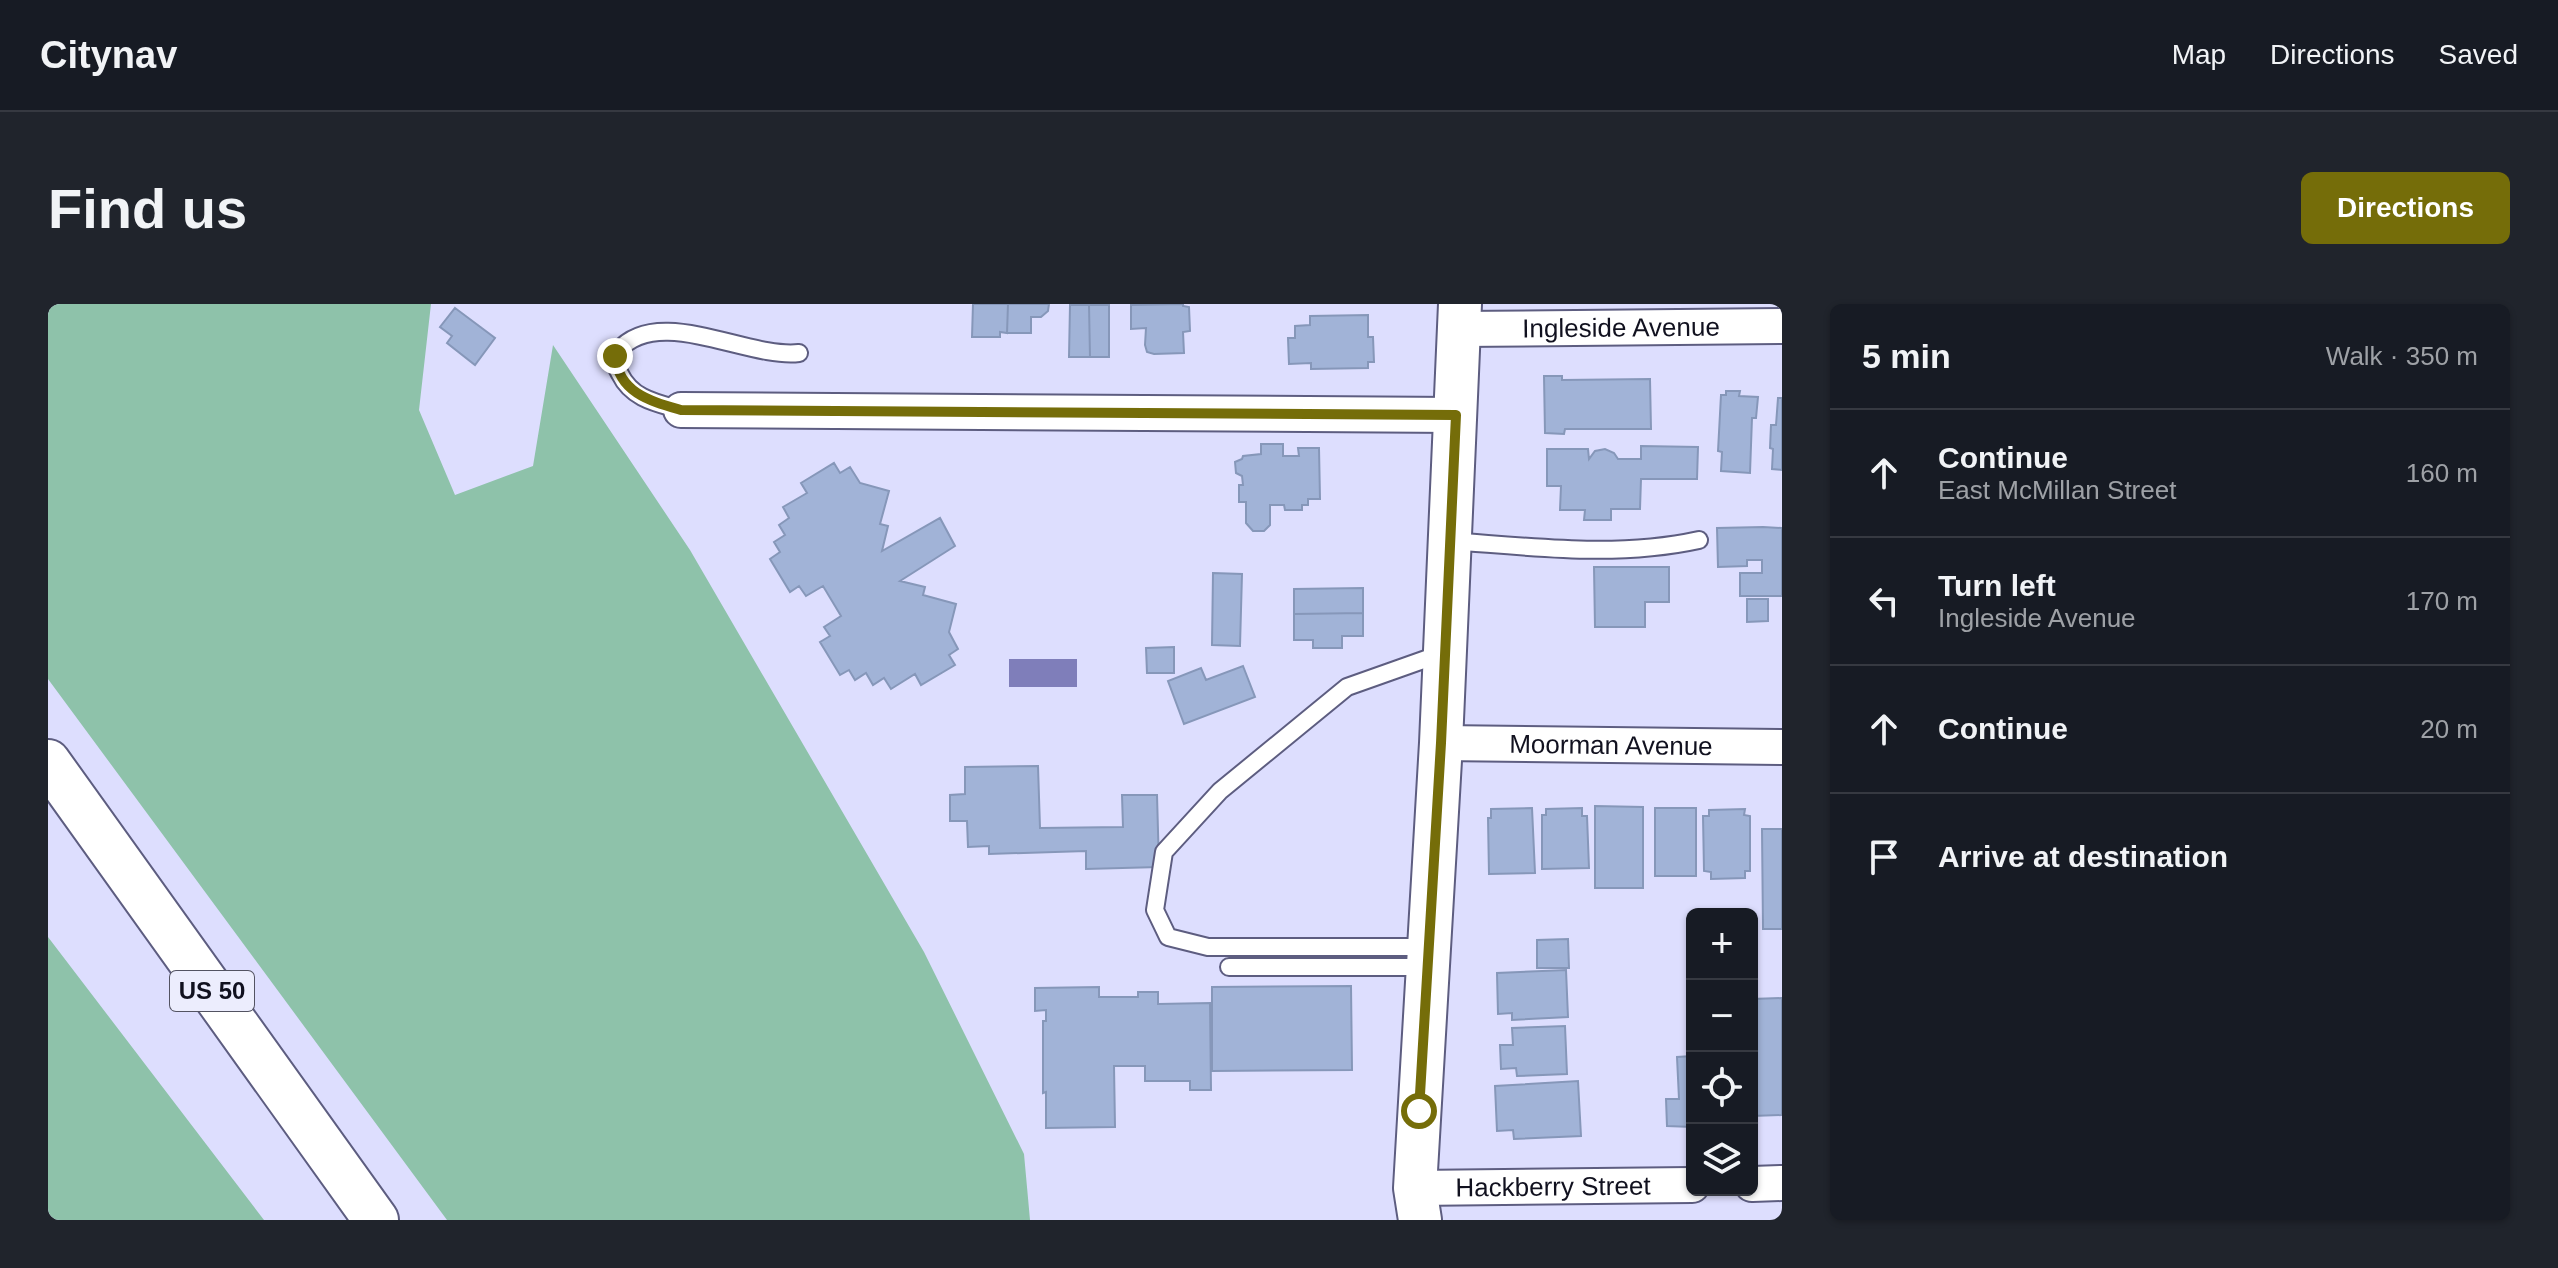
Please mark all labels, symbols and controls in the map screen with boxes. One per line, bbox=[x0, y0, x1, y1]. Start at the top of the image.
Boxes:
text: Citynav bbox=[40, 34, 177, 76]
text: Map bbox=[2172, 39, 2226, 70]
text: Directions bbox=[2270, 39, 2395, 70]
text: Saved bbox=[2439, 39, 2518, 70]
button: Directions bbox=[2301, 172, 2510, 244]
text: Find us bbox=[48, 177, 247, 240]
street label: Ingleside Avenue bbox=[1522, 312, 1720, 343]
text: 5 min bbox=[1862, 337, 1951, 375]
route end bbox=[597, 338, 633, 374]
text: Walk · 350 m bbox=[2326, 341, 2478, 371]
text: Continue bbox=[1938, 441, 2068, 474]
icon: ahead bbox=[1862, 451, 1906, 495]
text: 160 m bbox=[2406, 458, 2478, 488]
text: East McMillan Street bbox=[1938, 475, 2176, 505]
text: Turn left bbox=[1938, 569, 2056, 602]
icon: left bbox=[1862, 579, 1906, 623]
text: 170 m bbox=[2406, 586, 2478, 616]
text: Ingleside Avenue bbox=[1938, 603, 2136, 633]
icon: ahead bbox=[1862, 707, 1906, 751]
text: Continue bbox=[1938, 712, 2068, 745]
text: 20 m bbox=[2420, 714, 2478, 744]
street label: Moorman Avenue bbox=[1509, 729, 1713, 761]
icon: arrive bbox=[1862, 835, 1906, 879]
text: Arrive at destination bbox=[1938, 840, 2228, 873]
map controls bbox=[1686, 908, 1758, 1196]
button: + bbox=[1686, 908, 1758, 980]
road number: US 50 bbox=[170, 971, 254, 1011]
button: − bbox=[1686, 980, 1758, 1052]
button: locate bbox=[1686, 1052, 1758, 1124]
route start bbox=[1401, 1093, 1437, 1129]
button: layers bbox=[1686, 1124, 1758, 1196]
street label: Hackberry Street bbox=[1455, 1170, 1652, 1203]

